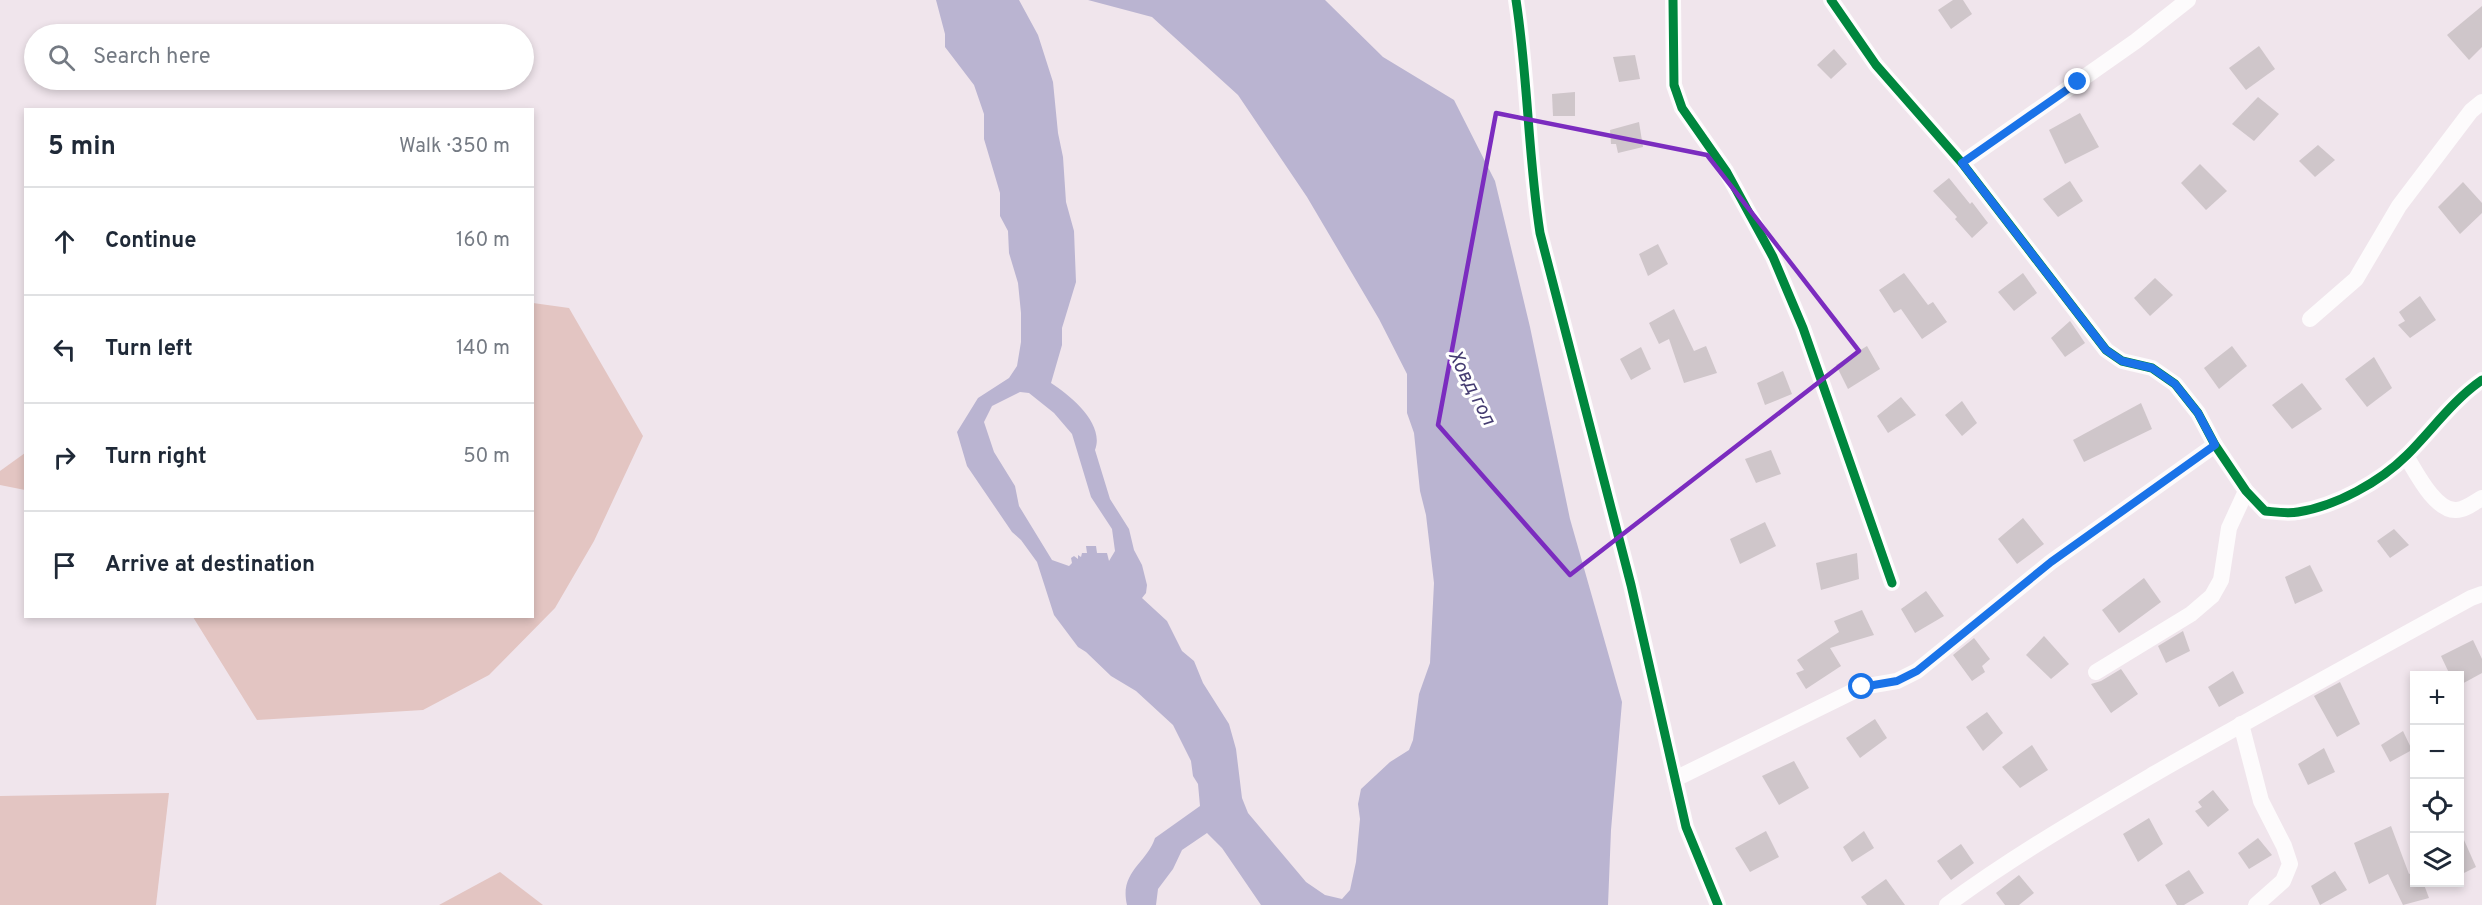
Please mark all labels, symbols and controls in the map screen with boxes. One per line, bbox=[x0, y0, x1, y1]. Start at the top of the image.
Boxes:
search box bbox=[24, 24, 534, 90]
icon: search bbox=[45, 41, 78, 74]
text: Search here bbox=[93, 44, 211, 71]
route end bbox=[2064, 68, 2090, 94]
text: 5 min bbox=[48, 131, 116, 164]
text: Walk · 350 m bbox=[399, 134, 510, 160]
icon: ahead bbox=[48, 225, 81, 258]
text: Continue bbox=[105, 228, 196, 255]
text: 160 m bbox=[456, 228, 510, 254]
icon: left bbox=[48, 333, 81, 366]
text: Turn left bbox=[105, 336, 193, 363]
text: 140 m bbox=[456, 336, 510, 362]
water label: Ховд гол bbox=[1441, 346, 1501, 430]
icon: right bbox=[48, 441, 81, 474]
text: Turn right bbox=[105, 444, 207, 471]
text: 50 m bbox=[463, 444, 510, 470]
icon: arrive bbox=[48, 549, 81, 582]
text: Arrive at destination bbox=[105, 552, 315, 579]
map controls bbox=[2410, 671, 2464, 887]
button: + bbox=[2410, 671, 2464, 725]
route start bbox=[1848, 673, 1874, 699]
button: − bbox=[2410, 725, 2464, 779]
button: locate bbox=[2410, 779, 2464, 833]
button: layers bbox=[2410, 833, 2464, 887]

